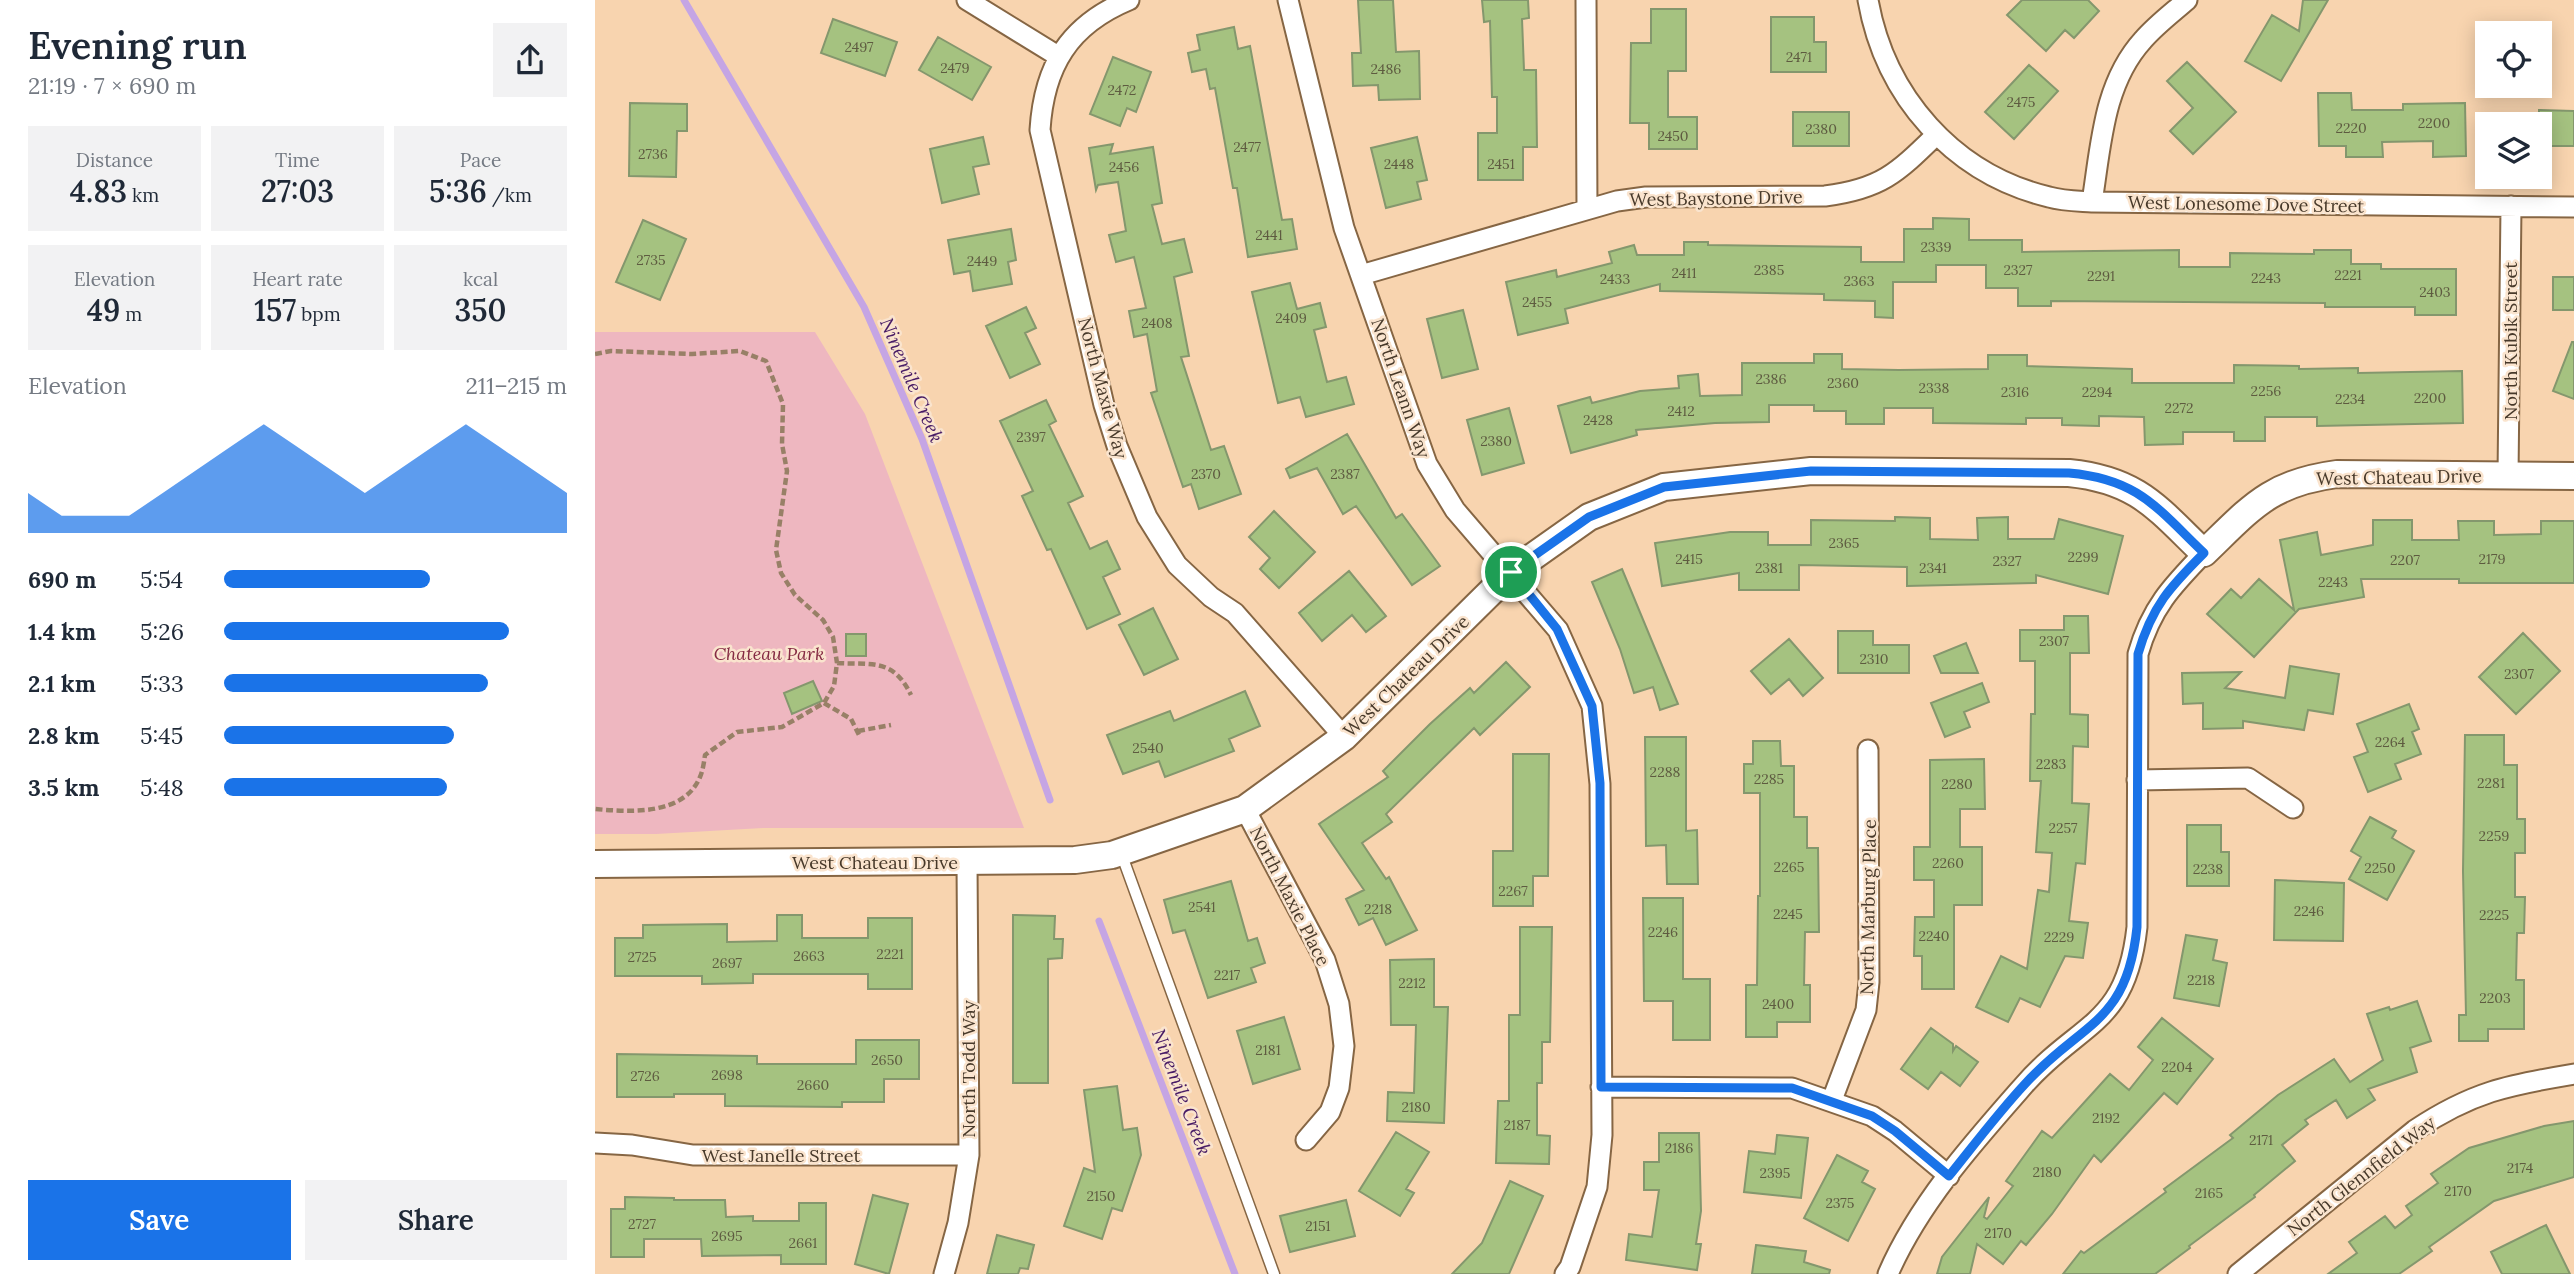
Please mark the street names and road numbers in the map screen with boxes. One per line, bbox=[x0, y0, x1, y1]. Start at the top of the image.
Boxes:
street label: West Baystone Drive bbox=[1629, 185, 1803, 211]
street label: West Lonesome Dove Street bbox=[2128, 190, 2364, 218]
street label: North Kubik Street bbox=[2499, 262, 2522, 420]
street label: North Maxie Way bbox=[1073, 315, 1133, 462]
street label: North Leann Way bbox=[1366, 315, 1436, 461]
street label: West Chateau Drive bbox=[2316, 464, 2482, 490]
street label: West Chateau Drive bbox=[1338, 610, 1474, 742]
street label: North Marburg Place bbox=[1855, 819, 1881, 995]
street label: North Maxie Place bbox=[1245, 822, 1335, 970]
street label: West Chateau Drive bbox=[792, 851, 958, 874]
street label: North Todd Way bbox=[957, 1000, 980, 1138]
street label: North Glennfield Way bbox=[2282, 1111, 2440, 1241]
street label: West Janelle Street bbox=[702, 1144, 860, 1167]

